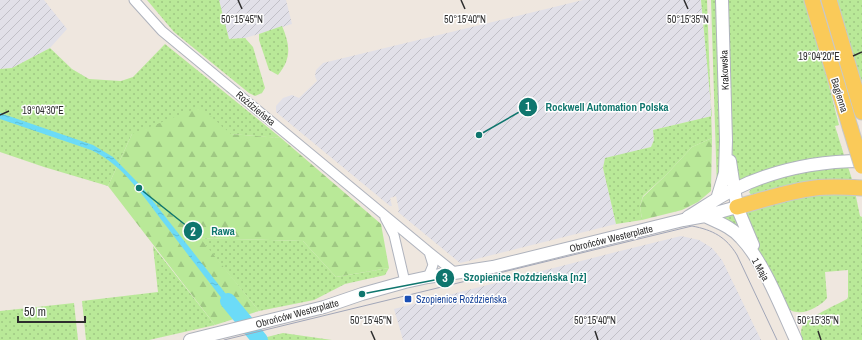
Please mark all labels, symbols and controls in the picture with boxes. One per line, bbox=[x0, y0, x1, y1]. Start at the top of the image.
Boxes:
text: 50°15'45"N bbox=[221, 13, 263, 26]
text: 50°15'40"N bbox=[444, 13, 486, 26]
text: 50°15'35"N bbox=[667, 13, 709, 26]
street label: Krakowska bbox=[717, 49, 732, 90]
text: 19°04'20"E bbox=[798, 50, 840, 63]
street label: Bagienna bbox=[828, 76, 851, 114]
street label: Roździeńska bbox=[233, 88, 278, 129]
callout: Rockwell Automation Polska bbox=[518, 95, 677, 118]
text: 1 bbox=[525, 99, 531, 115]
text: Rockwell Automation Polska bbox=[546, 100, 668, 114]
text: 19°04'30"E bbox=[22, 104, 64, 117]
callout: Rawa bbox=[183, 220, 242, 243]
street label: Obrońców Westerplatte bbox=[568, 222, 655, 255]
text: 2 bbox=[190, 224, 196, 240]
text: Rawa bbox=[211, 224, 235, 238]
street label: 1 Maja bbox=[749, 255, 772, 284]
callout: Szopienice Roździeńska [nż] bbox=[435, 266, 594, 289]
text: 3 bbox=[442, 270, 448, 286]
text: Szopienice Roździeńska [nż] bbox=[464, 270, 586, 284]
place label: Szopienice Roździeńska bbox=[416, 293, 507, 306]
marker: Szopienice Roździeńska bbox=[403, 294, 413, 304]
street label: Obrońców Westerplatte bbox=[254, 296, 341, 331]
scale bar bbox=[18, 298, 85, 324]
text: 50 m bbox=[24, 304, 46, 320]
text: 50°15'45"N bbox=[350, 314, 392, 327]
text: 50°15'40"N bbox=[574, 314, 616, 327]
text: 50°15'35"N bbox=[797, 314, 839, 327]

